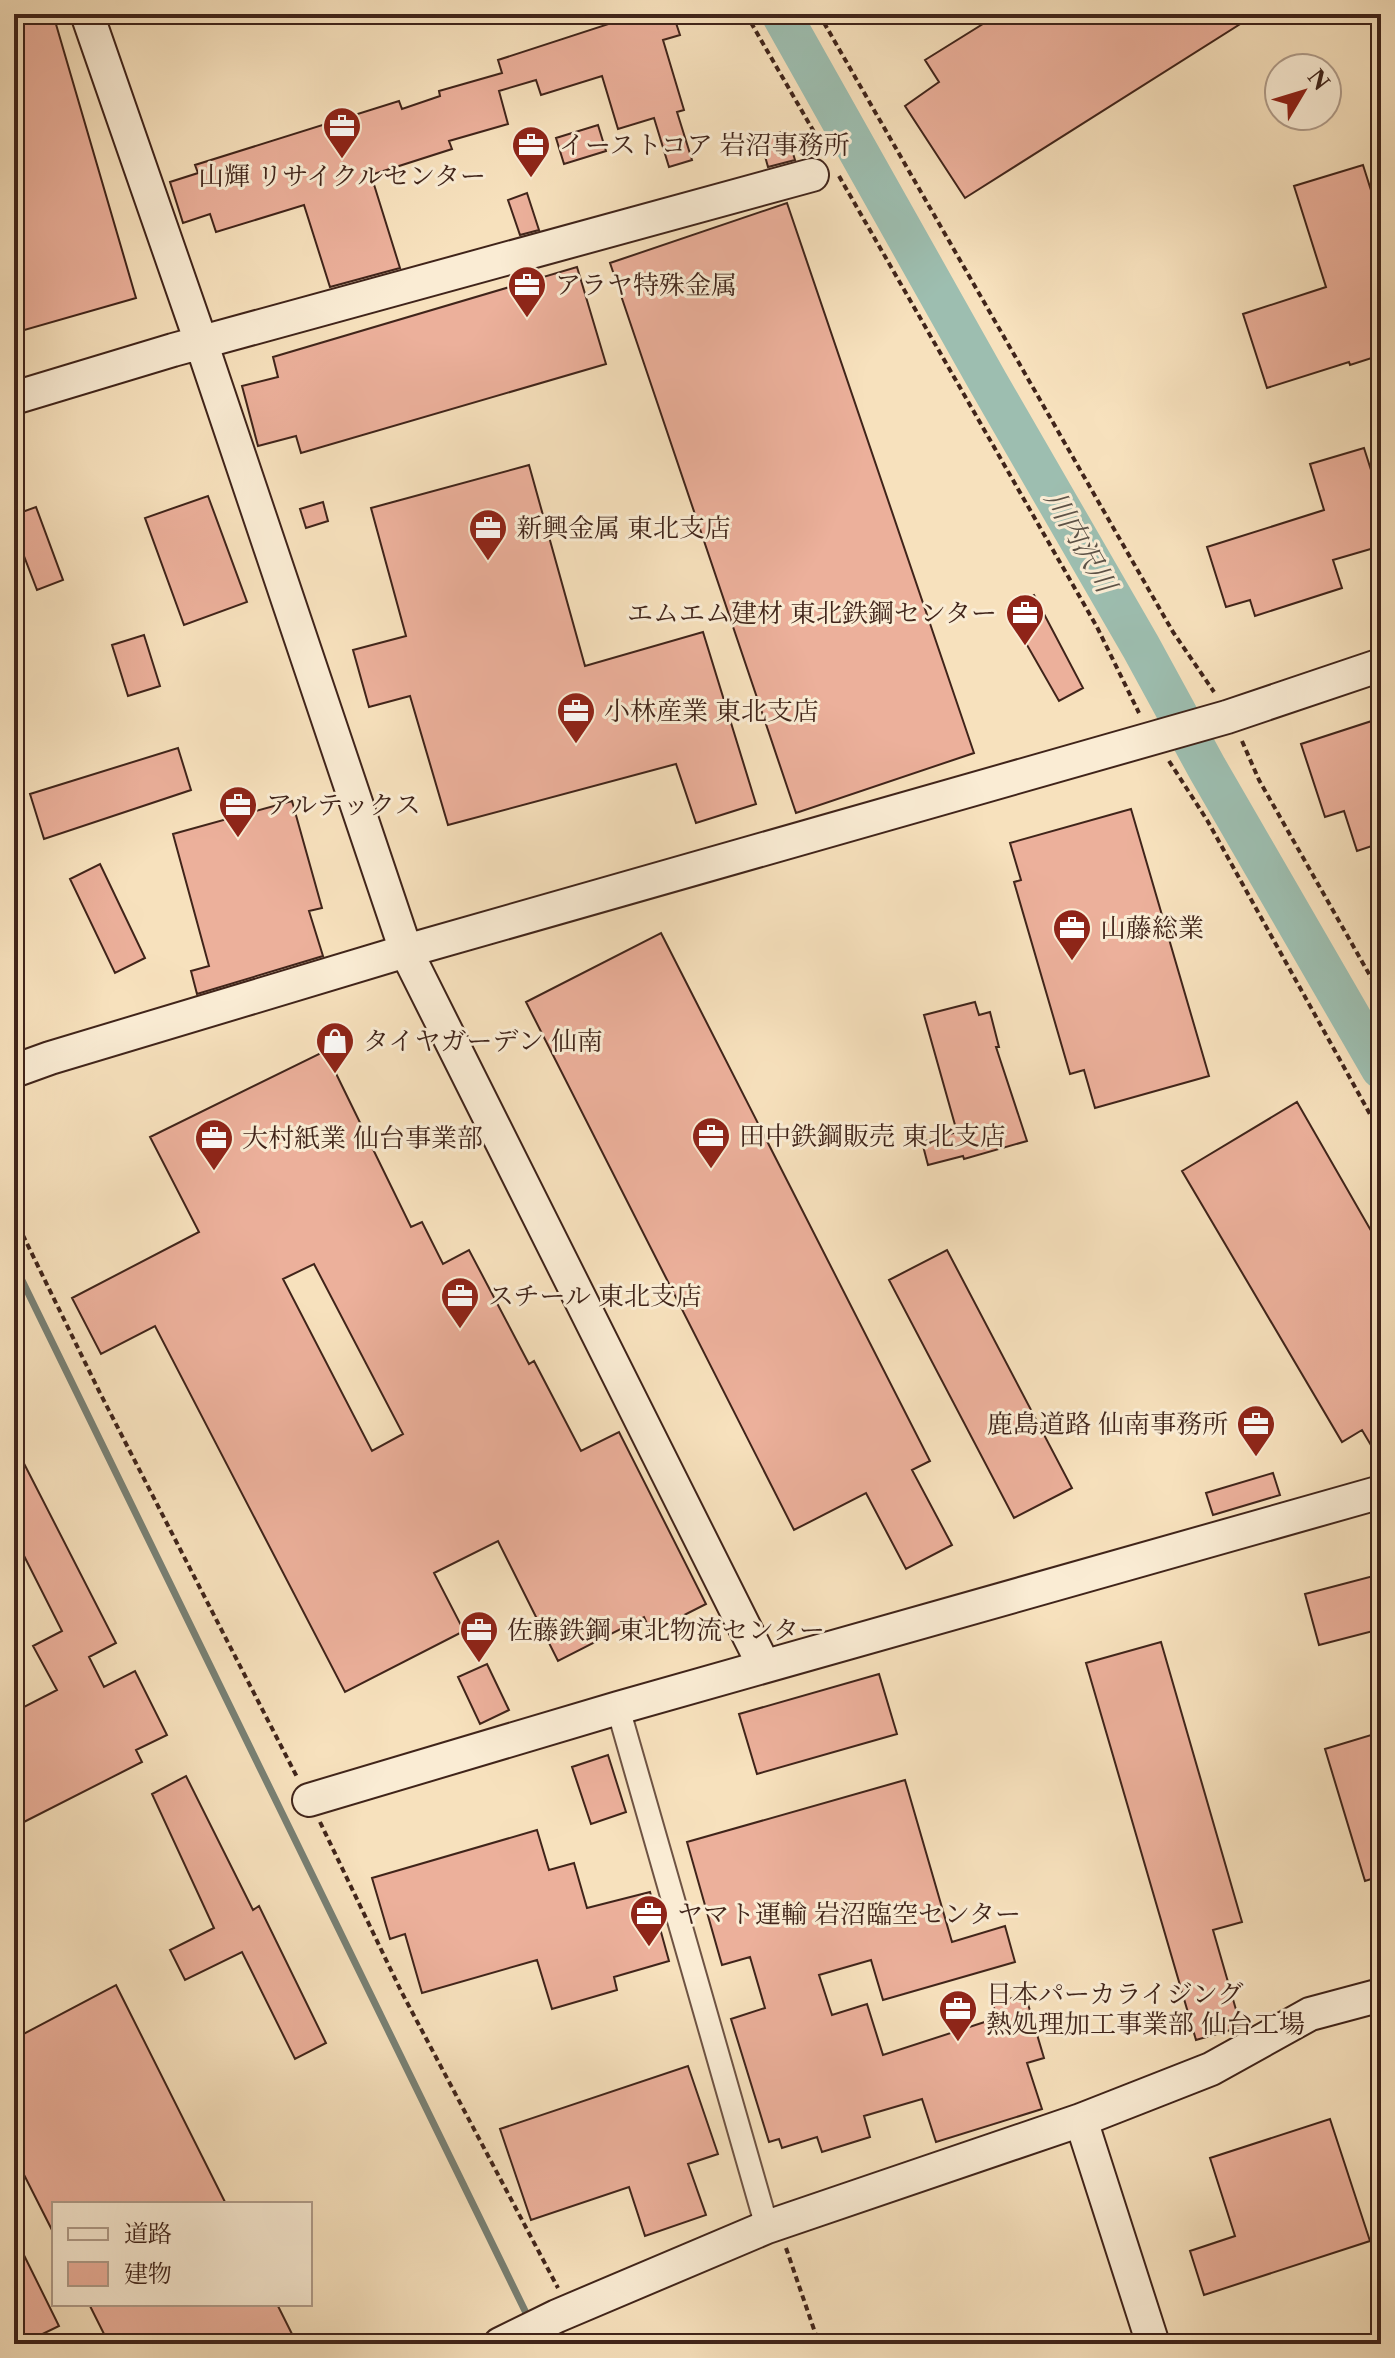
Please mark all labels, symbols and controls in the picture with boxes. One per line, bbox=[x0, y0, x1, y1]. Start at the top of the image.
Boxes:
north arrow bbox=[1263, 52, 1343, 132]
text: N bbox=[1302, 64, 1335, 96]
office icon: 山輝 リサイクルセンター bbox=[321, 105, 363, 160]
office icon: イーストコア 岩沼事務所 bbox=[510, 124, 552, 179]
place label: イーストコア 岩沼事務所 bbox=[559, 129, 850, 161]
place label: 山輝 リサイクルセンター bbox=[198, 160, 486, 192]
office icon: アラヤ特殊金属 bbox=[506, 264, 548, 319]
place label: アラヤ特殊金属 bbox=[555, 269, 737, 301]
water label: 川内沢川 bbox=[1038, 484, 1125, 601]
office icon: 新興金属 東北支店 bbox=[467, 507, 509, 562]
place label: 新興金属 東北支店 bbox=[516, 512, 731, 544]
office icon: エムエム建材 東北鉄鋼センター bbox=[1004, 592, 1046, 647]
place label: エムエム建材 東北鉄鋼センター bbox=[627, 597, 997, 629]
office icon: 小林産業 東北支店 bbox=[555, 690, 597, 745]
place label: 小林産業 東北支店 bbox=[604, 695, 819, 727]
office icon: アルテックス bbox=[217, 784, 259, 839]
place label: アルテックス bbox=[266, 789, 421, 821]
office icon: 山藤総業 bbox=[1051, 907, 1093, 962]
place label: 山藤総業 bbox=[1100, 912, 1204, 944]
shop icon: タイヤガーデン 仙南 bbox=[314, 1020, 356, 1075]
place label: タイヤガーデン 仙南 bbox=[363, 1025, 603, 1057]
office icon: 田中鉄鋼販売 東北支店 bbox=[690, 1115, 732, 1170]
office icon: 大村紙業 仙台事業部 bbox=[193, 1117, 235, 1172]
place label: 田中鉄鋼販売 東北支店 bbox=[739, 1120, 1006, 1152]
place label: 大村紙業 仙台事業部 bbox=[242, 1122, 483, 1154]
office icon: スチール 東北支店 bbox=[439, 1275, 481, 1330]
place label: スチール 東北支店 bbox=[488, 1280, 702, 1312]
office icon: 鹿島道路 仙南事務所 bbox=[1235, 1403, 1277, 1458]
place label: 鹿島道路 仙南事務所 bbox=[987, 1408, 1228, 1440]
office icon: 佐藤鉄鋼 東北物流センター bbox=[458, 1609, 500, 1664]
place label: 佐藤鉄鋼 東北物流センター bbox=[507, 1614, 825, 1646]
office icon: ヤマト運輸 岩沼臨空センター bbox=[628, 1893, 670, 1948]
place label: ヤマト運輸 岩沼臨空センター bbox=[677, 1898, 1021, 1930]
place label: 日本パーカライジング 熱処理加工事業部 仙台工場 bbox=[986, 1978, 1305, 2040]
office icon: 日本パーカライジング 熱処理加工事業部 仙台工場 bbox=[937, 1988, 979, 2043]
legend bbox=[52, 2202, 312, 2306]
text: 道路 bbox=[124, 2219, 172, 2248]
text: 建物 bbox=[124, 2259, 172, 2288]

